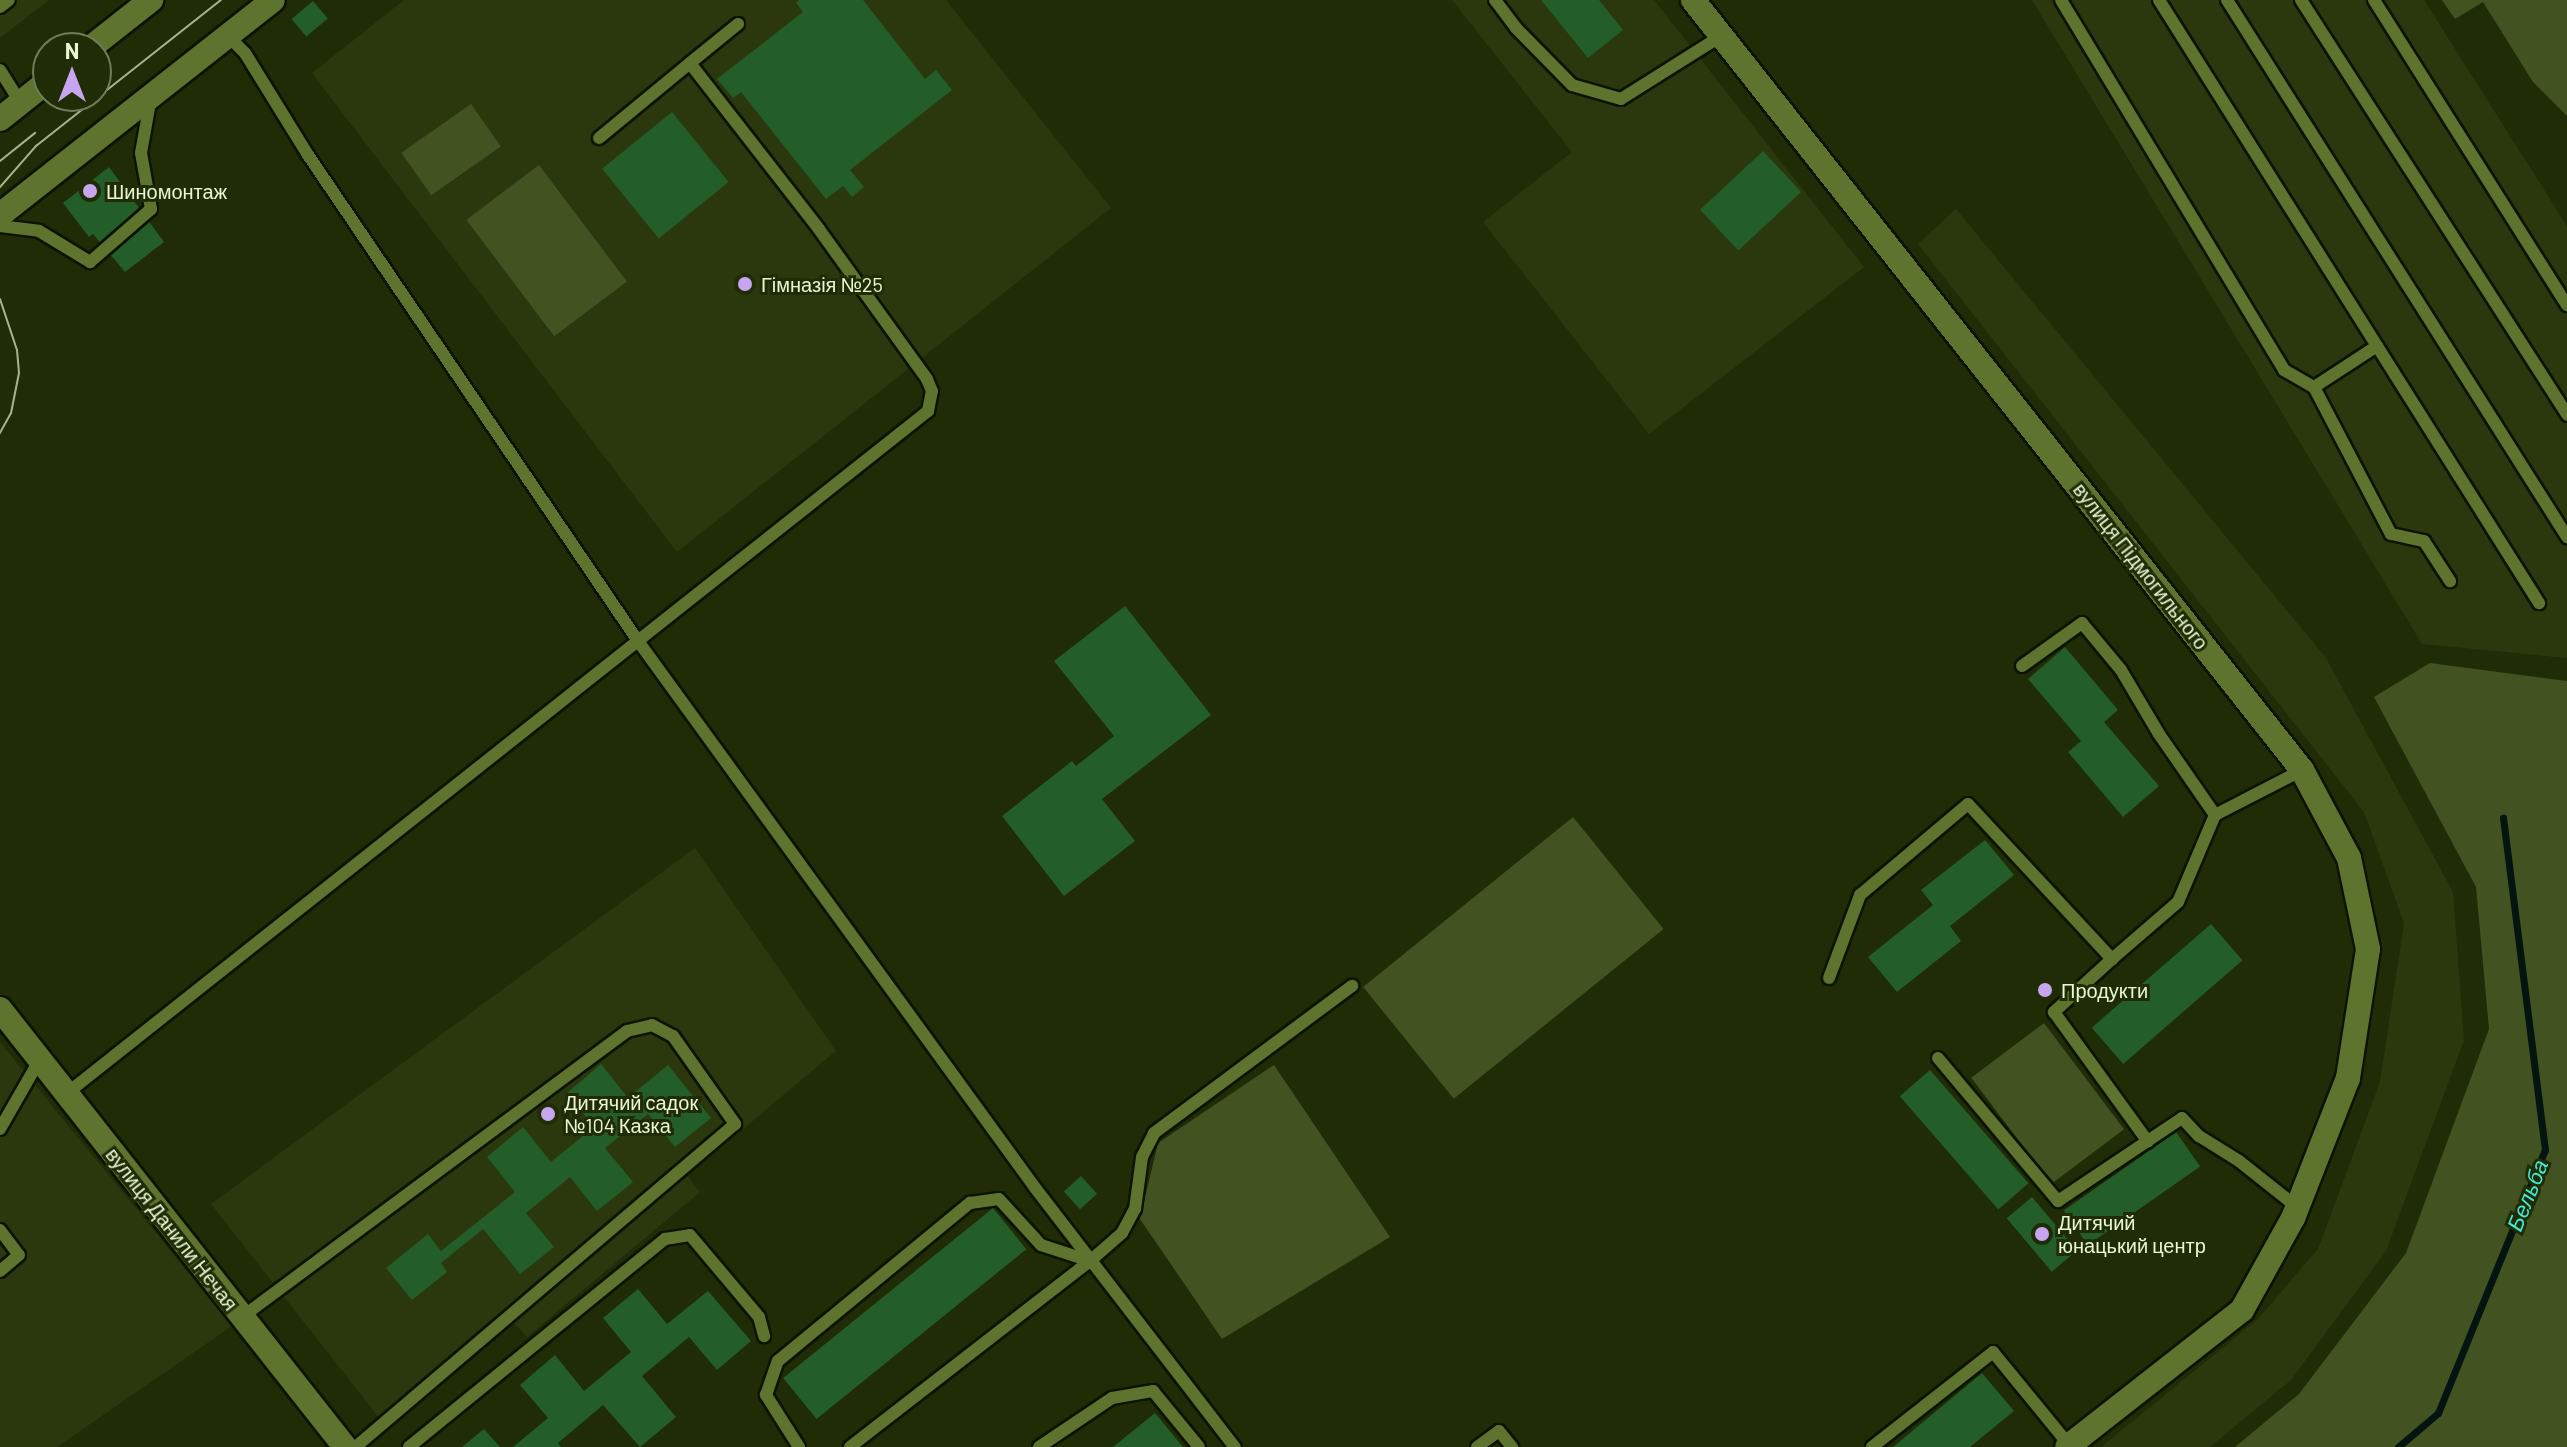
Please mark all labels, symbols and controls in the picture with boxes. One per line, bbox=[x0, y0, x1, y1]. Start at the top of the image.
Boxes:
north arrow bbox=[32, 32, 112, 112]
text: N bbox=[65, 37, 79, 63]
place label: Шиномонтаж bbox=[106, 179, 227, 203]
marker: Шиномонтаж bbox=[81, 182, 99, 200]
place label: Гімназія №25 bbox=[761, 272, 883, 296]
marker: Гімназія №25 bbox=[736, 275, 754, 293]
street label: вулиця Підмогильного bbox=[2068, 478, 2214, 654]
place label: Продукти bbox=[2061, 978, 2148, 1002]
marker: Продукти bbox=[2036, 981, 2054, 999]
place label: Дитячий садок №104 Казка bbox=[564, 1090, 698, 1137]
marker: Дитячий садок №104 Казка bbox=[539, 1105, 557, 1123]
street label: вулиця Данили Нечая bbox=[101, 1143, 243, 1315]
water label: Бельба bbox=[2501, 1156, 2553, 1234]
place label: Дитячий юнацький центр bbox=[2058, 1210, 2206, 1257]
marker: Дитячий юнацький центр bbox=[2033, 1225, 2051, 1243]

